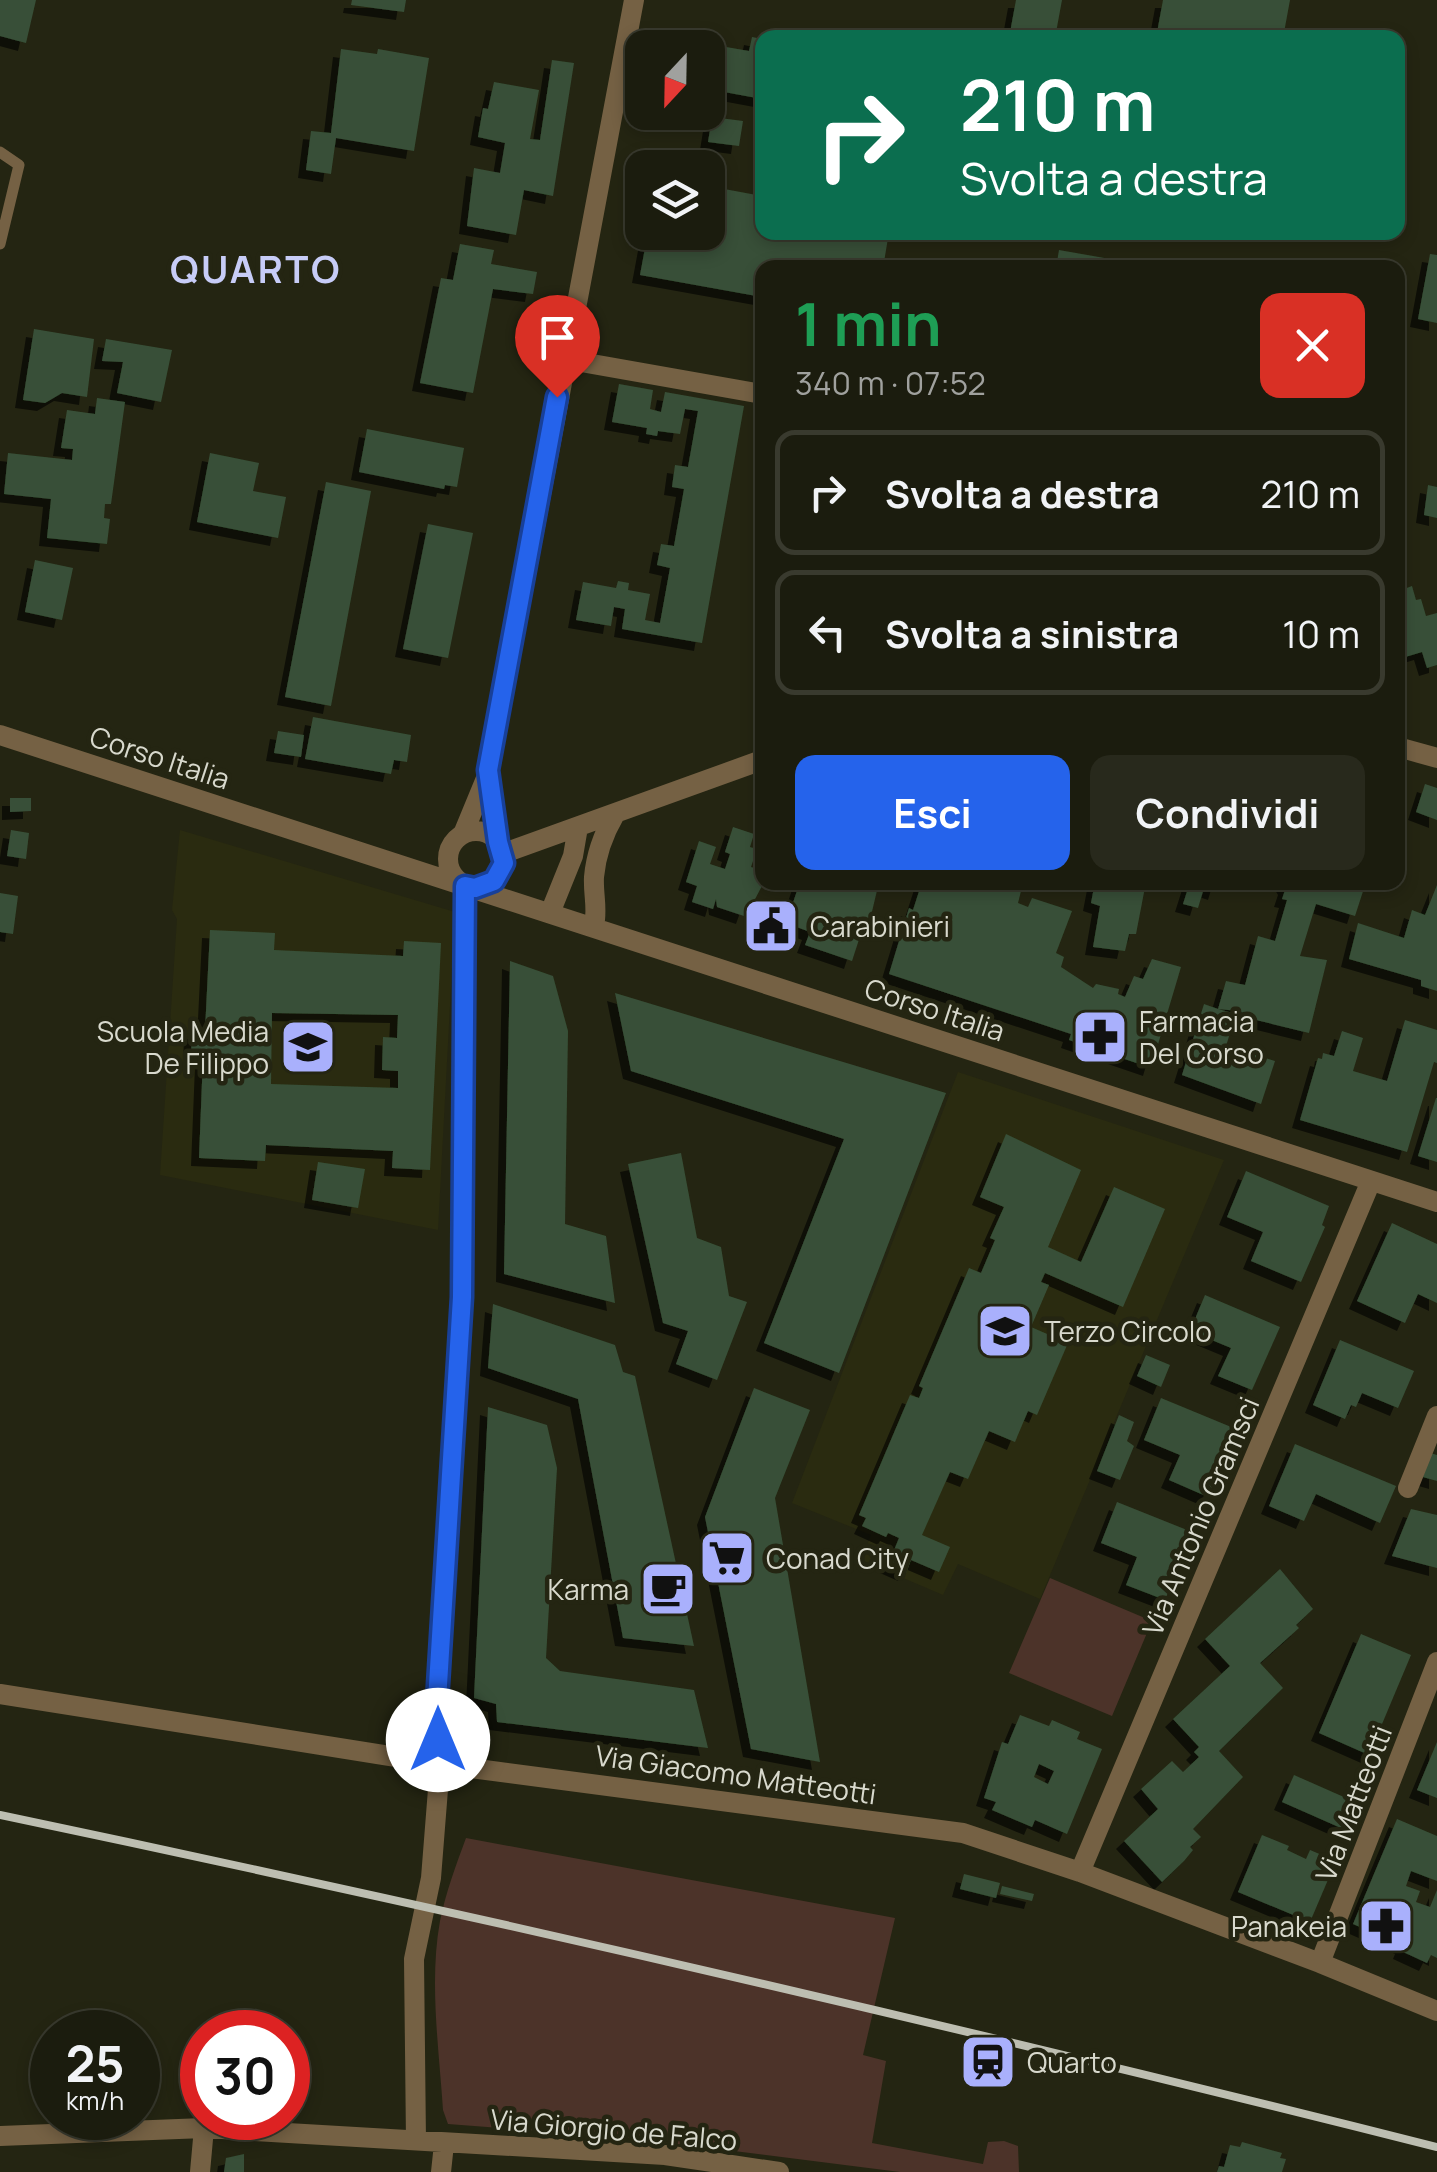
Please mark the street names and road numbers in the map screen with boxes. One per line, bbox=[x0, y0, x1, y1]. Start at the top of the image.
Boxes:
street label: Corso Italia bbox=[85, 717, 235, 797]
street label: Corso Italia bbox=[860, 969, 1010, 1049]
street label: Via Antonio Gramsci bbox=[1133, 1391, 1267, 1641]
street label: Via Matteotti bbox=[1306, 1720, 1400, 1886]
street label: Via Giacomo Matteotti bbox=[593, 1735, 879, 1813]
street label: Via Giorgio de Falco bbox=[489, 2099, 739, 2159]

